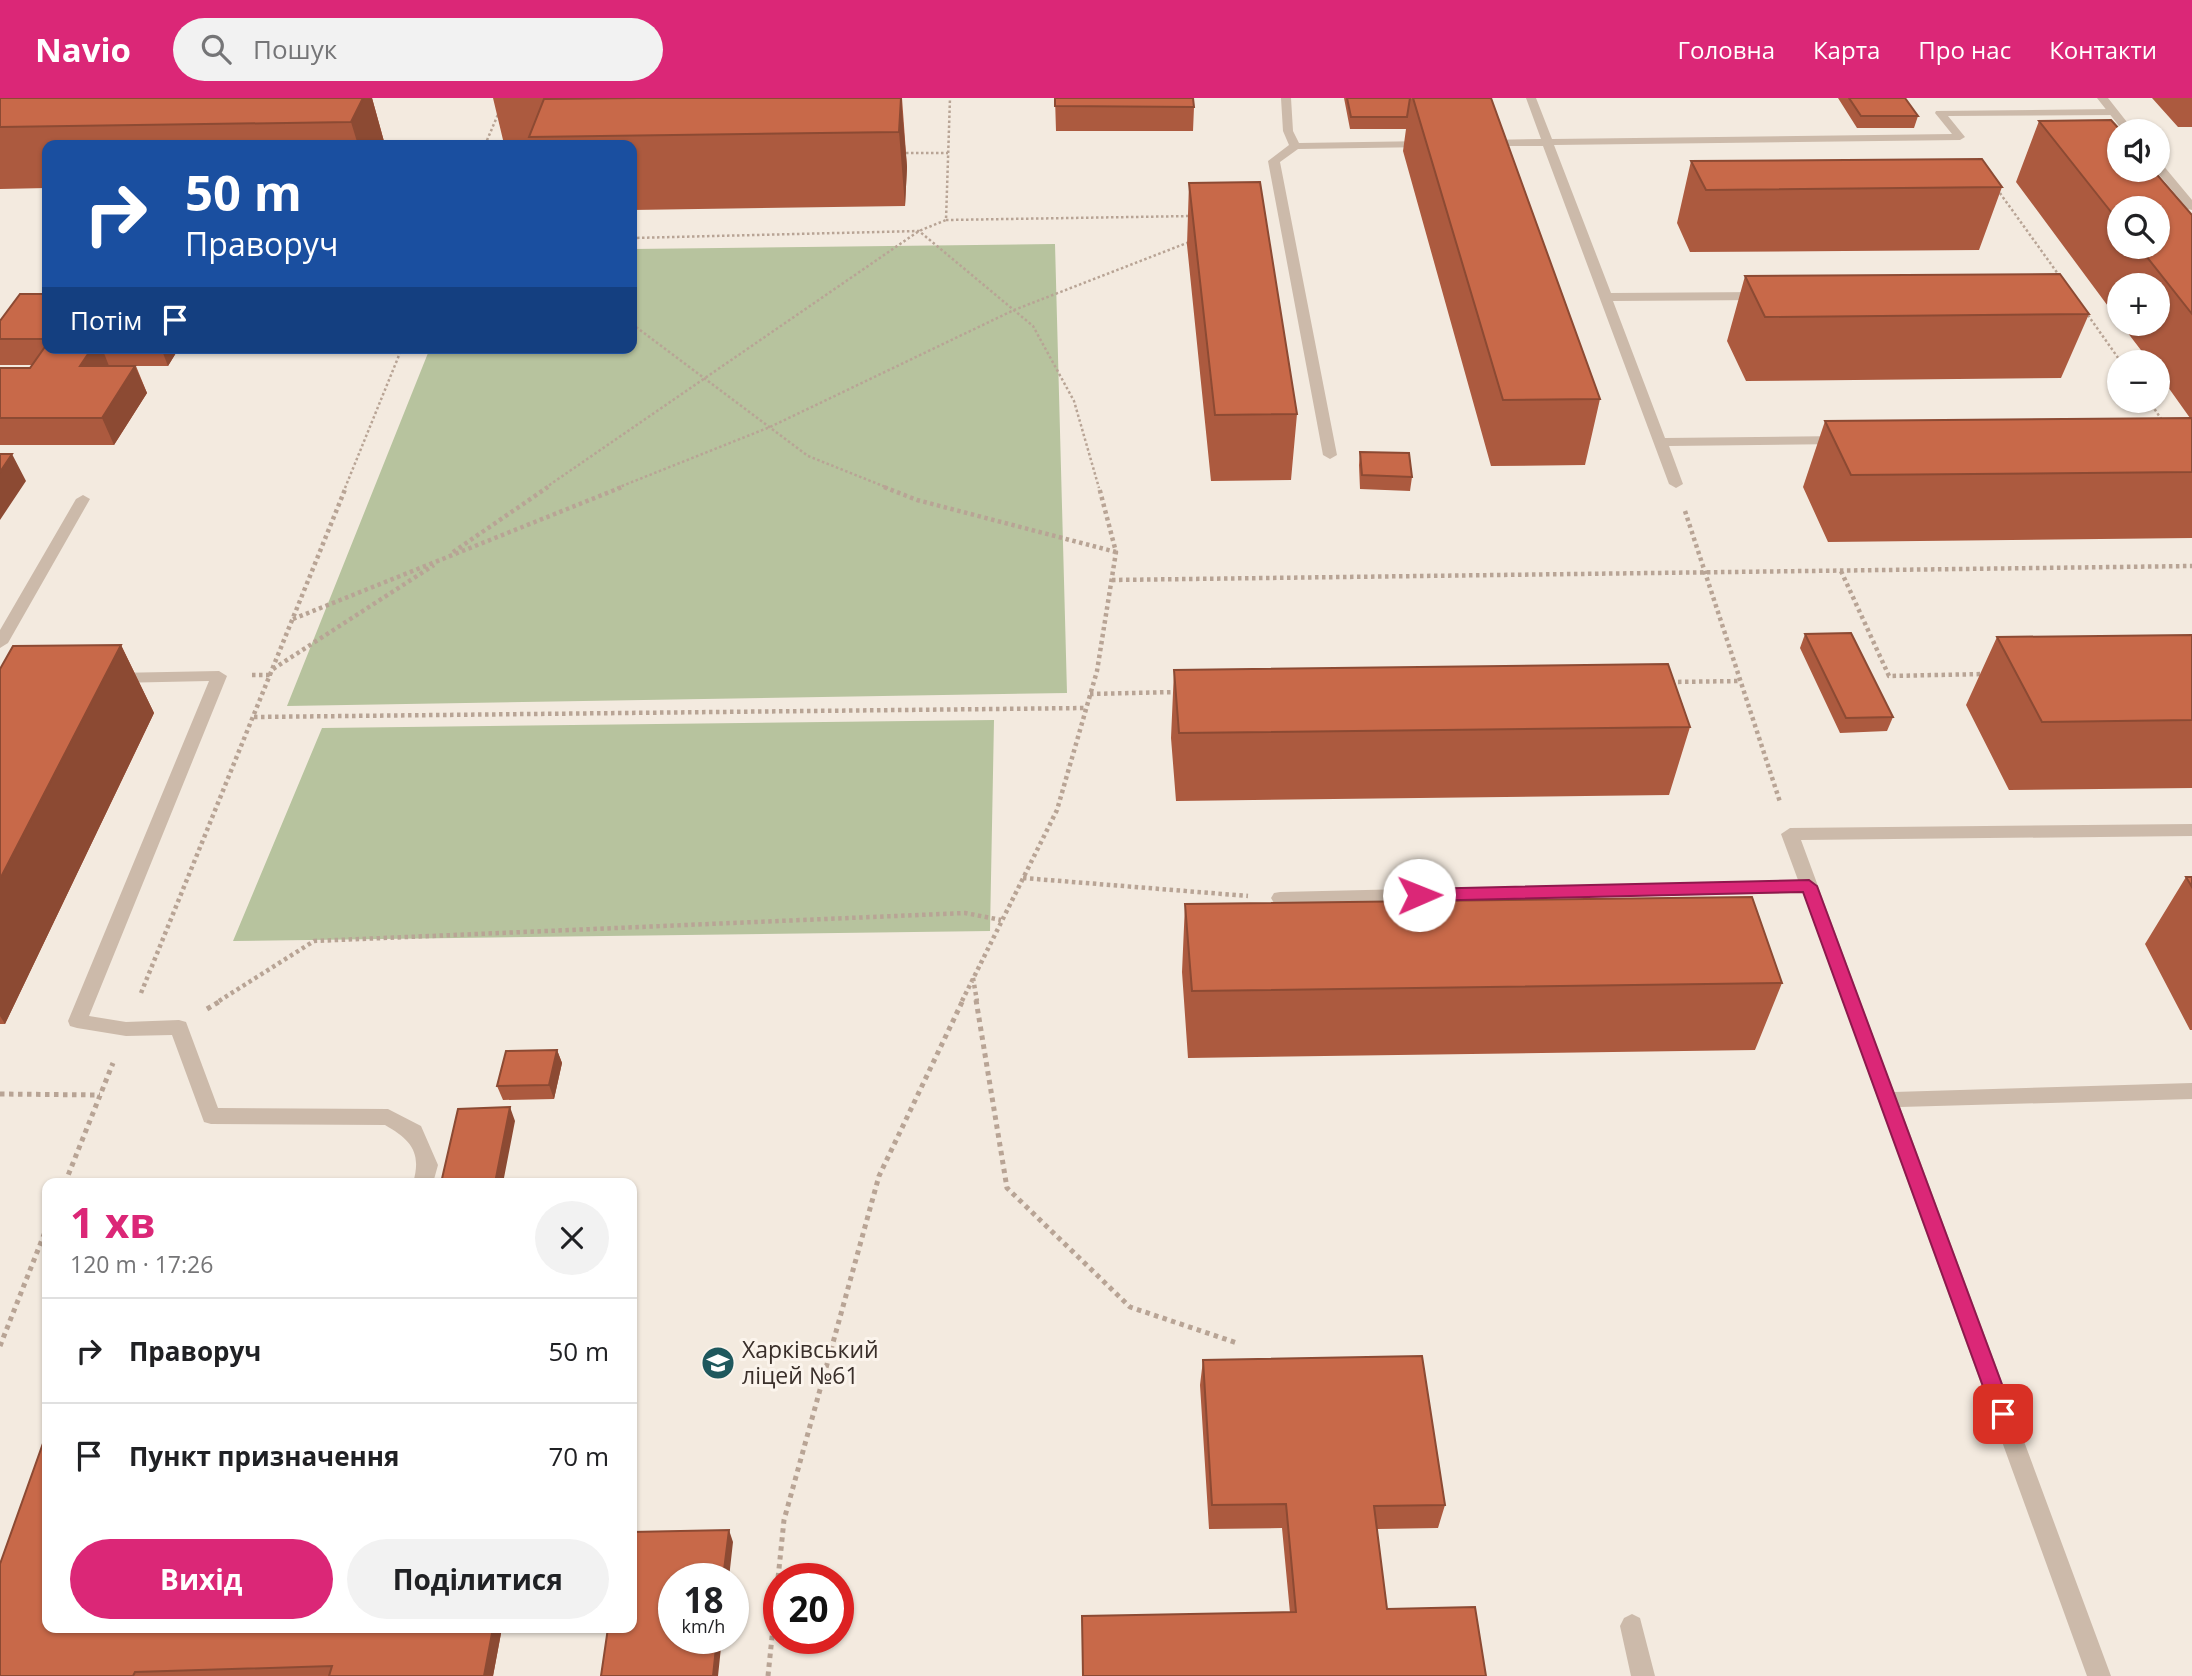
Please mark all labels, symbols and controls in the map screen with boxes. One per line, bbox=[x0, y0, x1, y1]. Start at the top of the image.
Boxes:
search box bbox=[173, 18, 663, 81]
text: Navio bbox=[35, 27, 131, 72]
icon: search bbox=[197, 30, 235, 68]
text: Пошук bbox=[253, 31, 337, 67]
text: Головна bbox=[1678, 33, 1775, 66]
text: Карта bbox=[1813, 33, 1880, 66]
text: Про нас bbox=[1918, 33, 2011, 66]
text: Контакти bbox=[2049, 33, 2157, 66]
map controls bbox=[2107, 119, 2170, 413]
button: sound bbox=[2107, 119, 2170, 182]
text: 50 m bbox=[185, 159, 302, 225]
icon: right bbox=[70, 168, 161, 259]
button: search bbox=[2107, 196, 2170, 259]
text: Праворуч bbox=[185, 222, 338, 265]
button: + bbox=[2107, 273, 2170, 336]
icon: arrive bbox=[156, 301, 194, 339]
text: Потім bbox=[70, 302, 142, 338]
button: − bbox=[2107, 350, 2170, 413]
position arrow bbox=[1382, 858, 1456, 932]
text: 1 хв bbox=[70, 1193, 156, 1250]
button: close bbox=[535, 1201, 609, 1275]
text: 120 m · 17:26 bbox=[70, 1248, 213, 1280]
icon: right bbox=[70, 1332, 108, 1370]
text: Праворуч bbox=[129, 1333, 261, 1369]
text: 50 m bbox=[548, 1333, 609, 1369]
place label: Харківський ліцей №61 bbox=[742, 1333, 879, 1391]
school or university icon: Харківський ліцей №61 bbox=[699, 1344, 737, 1382]
pin bbox=[1973, 1384, 2033, 1444]
icon: arrive bbox=[1984, 1395, 2022, 1433]
icon: arrive bbox=[70, 1437, 108, 1475]
text: Пункт призначення bbox=[129, 1438, 399, 1474]
text: 70 m bbox=[548, 1438, 609, 1474]
button: Вихід bbox=[70, 1539, 333, 1619]
button: Поділитися bbox=[347, 1539, 609, 1619]
speed limit sign: 20 bbox=[763, 1563, 854, 1654]
text: 18 bbox=[683, 1576, 724, 1623]
text: km/h bbox=[682, 1614, 725, 1638]

